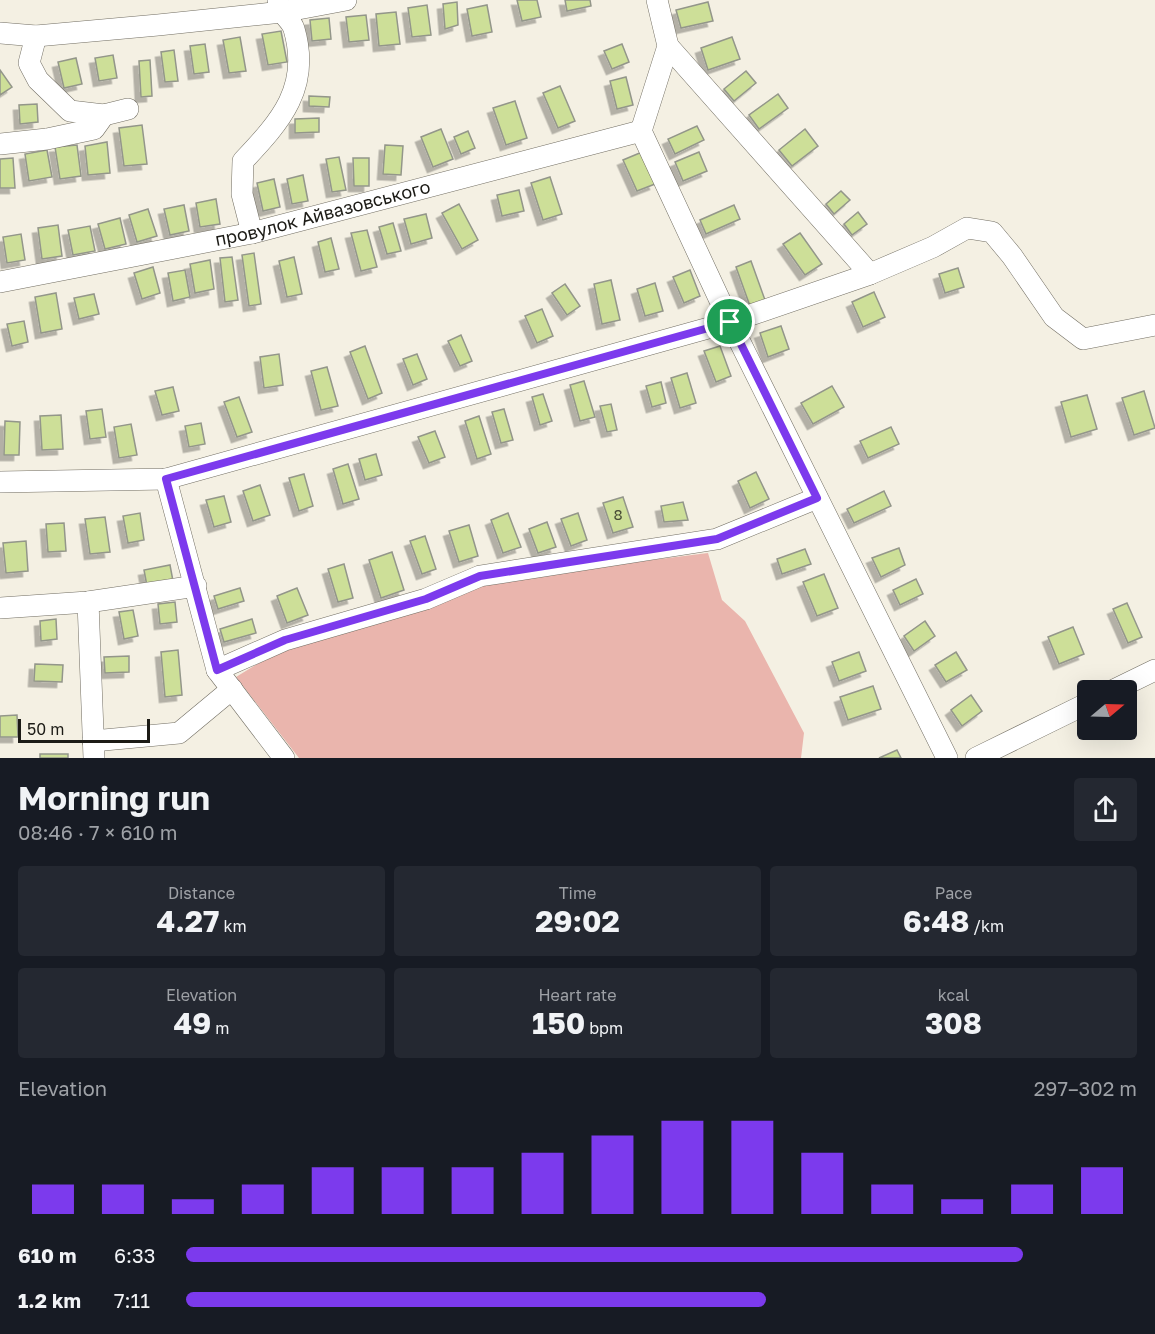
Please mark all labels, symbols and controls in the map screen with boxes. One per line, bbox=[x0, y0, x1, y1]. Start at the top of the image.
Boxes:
street label: провулок Айвазовського bbox=[213, 175, 432, 250]
pin bbox=[704, 296, 755, 347]
icon: arrive bbox=[713, 305, 746, 338]
house number: 8 bbox=[613, 505, 623, 523]
north arrow bbox=[1077, 680, 1137, 740]
map controls bbox=[1077, 680, 1137, 740]
scale bar bbox=[18, 716, 150, 744]
text: 50 m bbox=[27, 719, 64, 739]
text: Morning run bbox=[18, 778, 210, 817]
button: share bbox=[1074, 778, 1137, 841]
text: 08:46 · 7 × 610 m bbox=[18, 820, 177, 844]
text: Distance bbox=[168, 883, 235, 903]
text: Time bbox=[559, 883, 596, 903]
text: Pace bbox=[935, 883, 972, 903]
text: 4.27 bbox=[156, 903, 219, 939]
text: 29:02 bbox=[535, 903, 620, 939]
text: 6:48 bbox=[903, 903, 969, 939]
text: km bbox=[219, 916, 247, 936]
text: /km bbox=[969, 916, 1004, 936]
text: Elevation bbox=[166, 985, 237, 1005]
text: Heart rate bbox=[538, 985, 617, 1005]
text: kcal bbox=[938, 985, 969, 1005]
text: 49 bbox=[174, 1005, 211, 1041]
text: 150 bbox=[532, 1005, 585, 1041]
text: 308 bbox=[925, 1005, 982, 1041]
text: m bbox=[211, 1018, 229, 1038]
text: bpm bbox=[585, 1018, 623, 1038]
text: Elevation bbox=[18, 1076, 107, 1100]
text: 297–302 m bbox=[1034, 1076, 1137, 1100]
text: 610 m bbox=[18, 1243, 77, 1267]
text: 6:33 bbox=[114, 1243, 156, 1267]
text: 1.2 km bbox=[18, 1288, 81, 1312]
text: 7:11 bbox=[114, 1288, 150, 1312]

